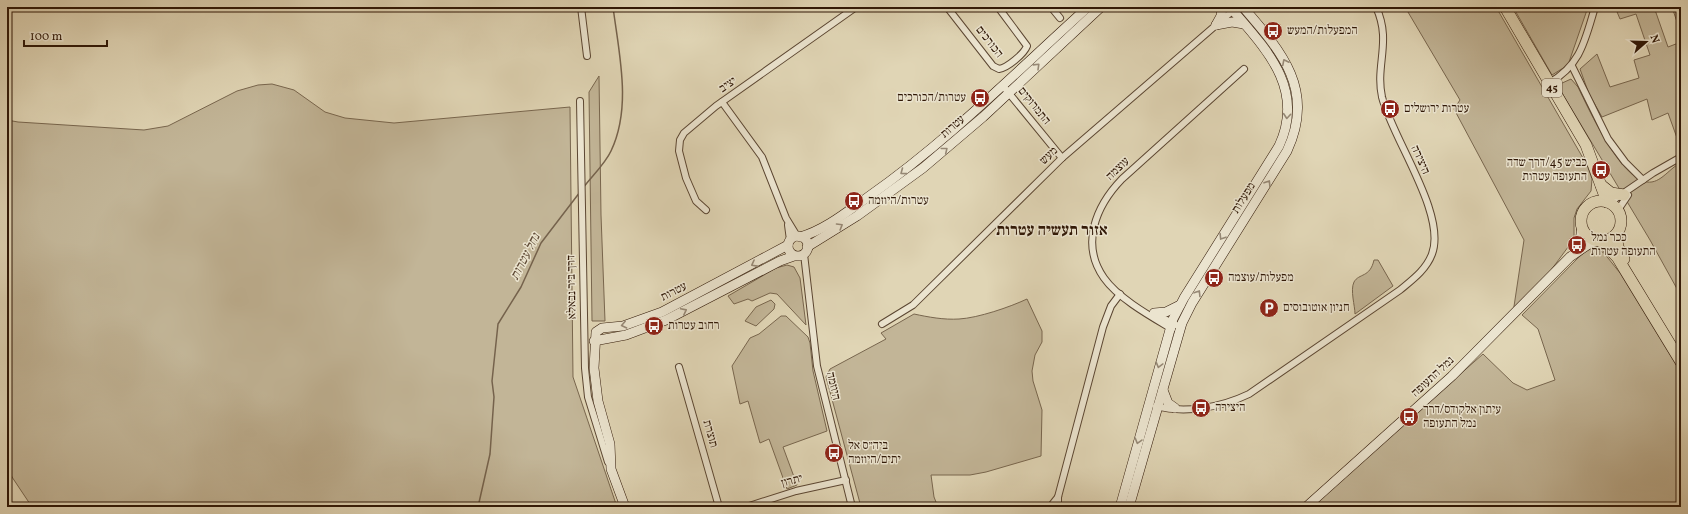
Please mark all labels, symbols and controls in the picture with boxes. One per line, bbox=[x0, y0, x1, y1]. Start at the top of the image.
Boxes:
bus stop icon: המפעלות/המעש bbox=[1262, 20, 1284, 42]
scale bar bbox=[24, 22, 107, 48]
north arrow bbox=[1626, 22, 1666, 62]
street label: הכורכים bbox=[971, 23, 1007, 61]
place label: המפעלות/המעש bbox=[1287, 23, 1358, 39]
text: 100 m bbox=[30, 29, 63, 45]
text: N bbox=[1646, 33, 1662, 45]
one-way arrow bbox=[1282, 59, 1290, 66]
one-way arrow bbox=[1032, 63, 1040, 71]
street label: יציב bbox=[716, 73, 740, 97]
road number: 45 bbox=[1542, 79, 1562, 97]
street label: התמרוקים bbox=[1014, 84, 1054, 128]
bus stop icon: עטרות/הכורכים bbox=[969, 87, 991, 109]
place label: עטרות/הכורכים bbox=[897, 90, 966, 106]
bus stop icon: עטרות ירושלים bbox=[1379, 98, 1401, 120]
place label: עטרות ירושלים bbox=[1404, 101, 1469, 117]
street label: עטרות bbox=[937, 112, 969, 142]
one-way arrow bbox=[1283, 113, 1292, 119]
street label: מעש bbox=[1036, 143, 1062, 169]
street label: היצירה bbox=[1406, 143, 1434, 177]
one-way arrow bbox=[941, 147, 948, 154]
street label: עוצמה bbox=[1103, 154, 1134, 184]
place label: כביש 45/דרך שדה התעופה עטרות bbox=[1507, 155, 1587, 185]
bus stop icon: כביש 45/דרך שדה התעופה עטרות bbox=[1590, 159, 1612, 181]
one-way arrow bbox=[901, 167, 908, 174]
street label: מפעלות bbox=[1228, 179, 1260, 217]
one-way arrow bbox=[1263, 180, 1270, 187]
bus stop icon: עטרות/היוזמה bbox=[843, 190, 865, 212]
place label: עטרות/היוזמה bbox=[868, 193, 929, 209]
district label: אזור תעשיה עטרות bbox=[996, 220, 1108, 242]
one-way arrow bbox=[836, 224, 843, 231]
water label: נחל עטרות bbox=[507, 229, 546, 283]
place label: ככר נמל התעופה עטרות bbox=[1591, 230, 1656, 260]
one-way arrow bbox=[1219, 233, 1226, 240]
bus stop icon: ככר נמל התעופה עטרות bbox=[1566, 234, 1588, 256]
street label: דרך ביר נבאלא bbox=[563, 255, 581, 319]
one-way arrow bbox=[751, 259, 758, 267]
bus stop icon: מפעלות/עוצמה bbox=[1203, 267, 1225, 289]
place label: מפעלות/עוצמה bbox=[1228, 270, 1294, 286]
street label: עטרות bbox=[658, 278, 690, 305]
one-way arrow bbox=[1194, 290, 1201, 297]
parking icon: חניון אוטובוסים bbox=[1258, 297, 1280, 319]
place label: חניון אוטובוסים bbox=[1283, 300, 1349, 316]
one-way arrow bbox=[679, 308, 687, 316]
bus stop icon: רחוב עטרות bbox=[643, 315, 665, 337]
place label: רחוב עטרות bbox=[668, 318, 719, 334]
one-way arrow bbox=[621, 321, 627, 329]
street label: נמל התעופה bbox=[1408, 353, 1458, 401]
one-way arrow bbox=[1156, 362, 1164, 368]
street label: היוזמה bbox=[822, 370, 844, 402]
bus stop icon: היצירה bbox=[1190, 397, 1212, 419]
place label: היצירה bbox=[1215, 400, 1245, 416]
place label: עיתון אלקודס/דרך נמל התעופה bbox=[1423, 402, 1501, 432]
bus stop icon: עיתון אלקודס/דרך נמל התעופה bbox=[1398, 406, 1420, 428]
street label: תוצרת bbox=[698, 418, 722, 450]
one-way arrow bbox=[1134, 437, 1143, 444]
place label: ביה״ס אל יתים/היוזמה bbox=[848, 438, 901, 468]
bus stop icon: ביה״ס אל יתים/היוזמה bbox=[823, 442, 845, 464]
street label: יתרון bbox=[779, 470, 805, 492]

